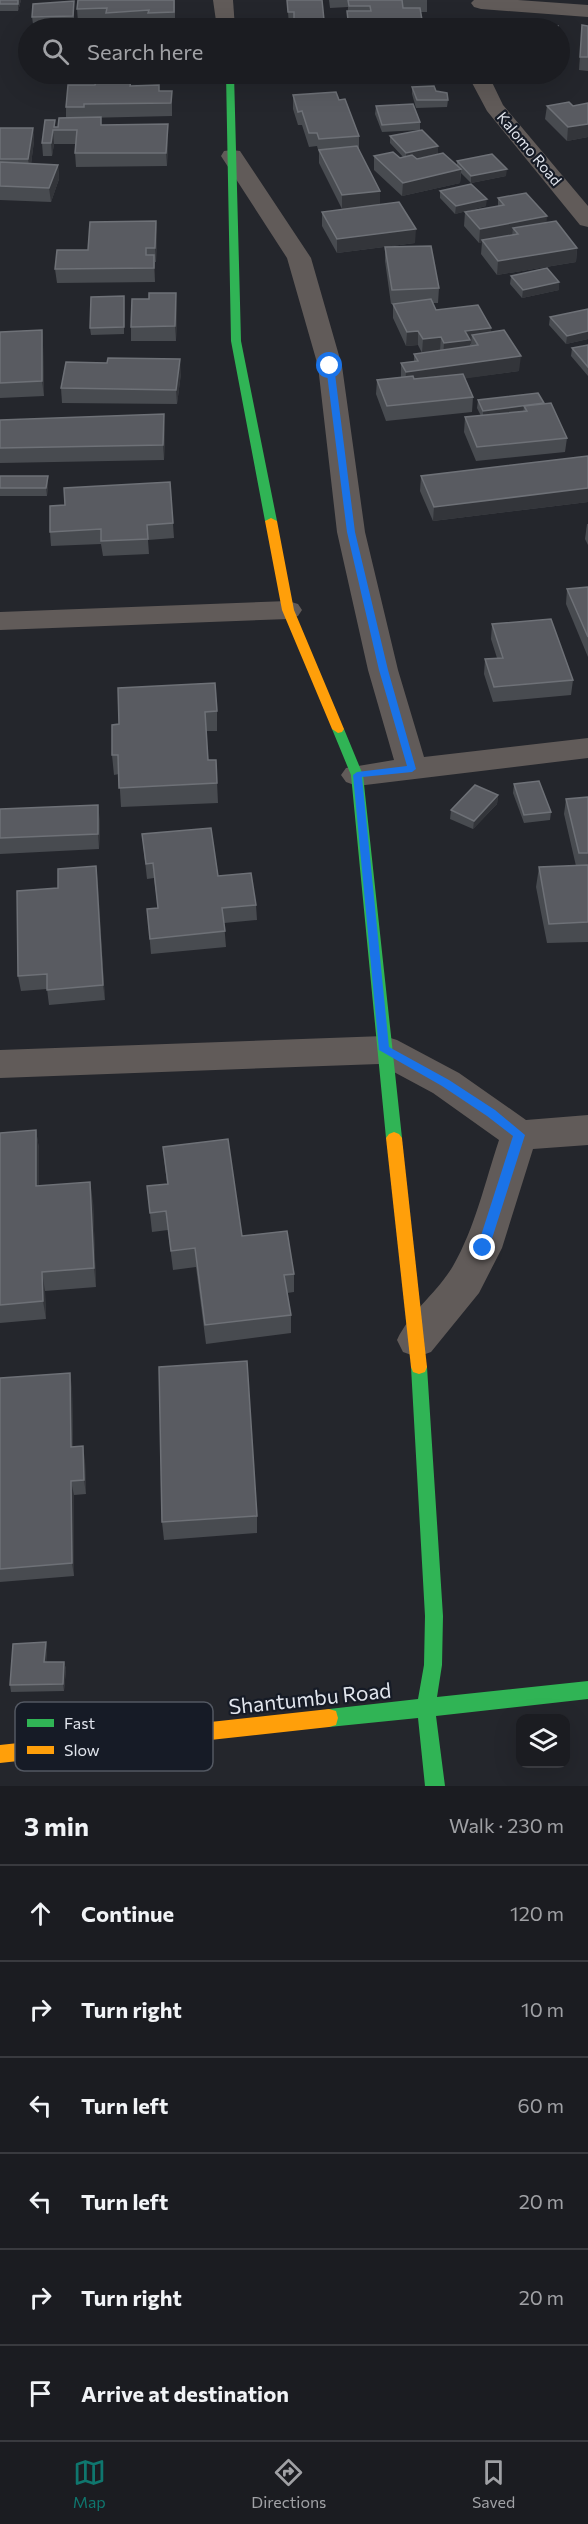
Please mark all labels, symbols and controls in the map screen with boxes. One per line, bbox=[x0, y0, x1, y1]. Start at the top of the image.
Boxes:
search box bbox=[18, 18, 570, 84]
icon: search bbox=[39, 35, 72, 68]
text: Search here bbox=[87, 38, 203, 65]
street label: Kalomo Road bbox=[494, 108, 566, 189]
route start bbox=[316, 352, 342, 378]
route end bbox=[469, 1234, 495, 1260]
street label: Shantumbu Road bbox=[227, 1677, 392, 1718]
legend bbox=[15, 1702, 213, 1771]
text: Fast bbox=[64, 1713, 95, 1732]
map controls bbox=[516, 1714, 570, 1768]
button: layers bbox=[516, 1714, 570, 1768]
text: Slow bbox=[64, 1740, 100, 1759]
text: 3 min bbox=[24, 1810, 89, 1841]
text: Walk · 230 m bbox=[449, 1813, 564, 1837]
icon: ahead bbox=[24, 1897, 57, 1930]
text: Continue bbox=[81, 1900, 174, 1927]
text: 120 m bbox=[510, 1901, 564, 1925]
icon: right bbox=[24, 1993, 57, 2026]
text: Turn right bbox=[81, 1996, 182, 2023]
text: 10 m bbox=[521, 1997, 564, 2021]
icon: left bbox=[24, 2089, 57, 2122]
text: Turn left bbox=[81, 2092, 168, 2119]
text: 60 m bbox=[518, 2093, 564, 2117]
icon: left bbox=[24, 2185, 57, 2218]
text: Turn left bbox=[81, 2188, 168, 2215]
text: 20 m bbox=[519, 2189, 564, 2213]
icon: right bbox=[24, 2281, 57, 2314]
text: Turn right bbox=[81, 2284, 182, 2311]
text: 20 m bbox=[519, 2285, 564, 2309]
icon: arrive bbox=[24, 2377, 57, 2410]
text: Arrive at destination bbox=[81, 2380, 289, 2407]
tab: Map bbox=[73, 2456, 106, 2511]
tab: Directions bbox=[251, 2456, 326, 2511]
tab: Saved bbox=[472, 2456, 515, 2511]

